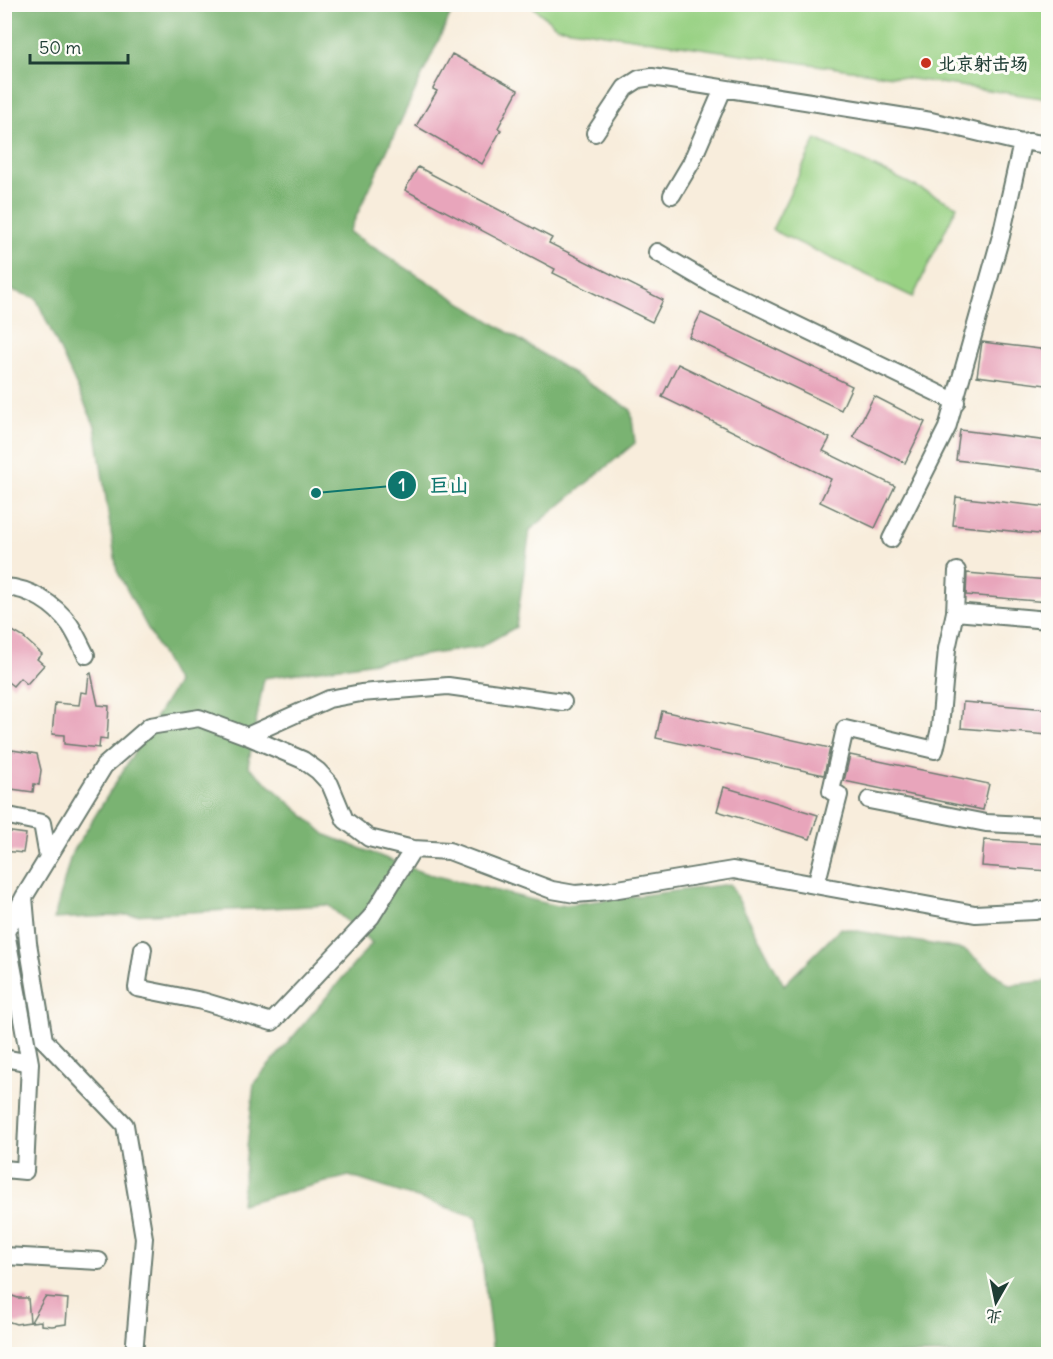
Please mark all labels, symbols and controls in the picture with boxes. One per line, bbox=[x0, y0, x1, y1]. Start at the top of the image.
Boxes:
scale bar bbox=[30, 27, 128, 65]
text: 50 m bbox=[39, 36, 81, 59]
place label: 北京射击场 bbox=[938, 52, 1028, 75]
marker: 北京射击场 bbox=[919, 56, 933, 70]
callout: 巨山 bbox=[387, 466, 481, 504]
text: 巨山 bbox=[429, 472, 469, 497]
text: 1 bbox=[398, 473, 406, 496]
north arrow bbox=[966, 1272, 1026, 1332]
text: 北 bbox=[984, 1306, 1003, 1328]

